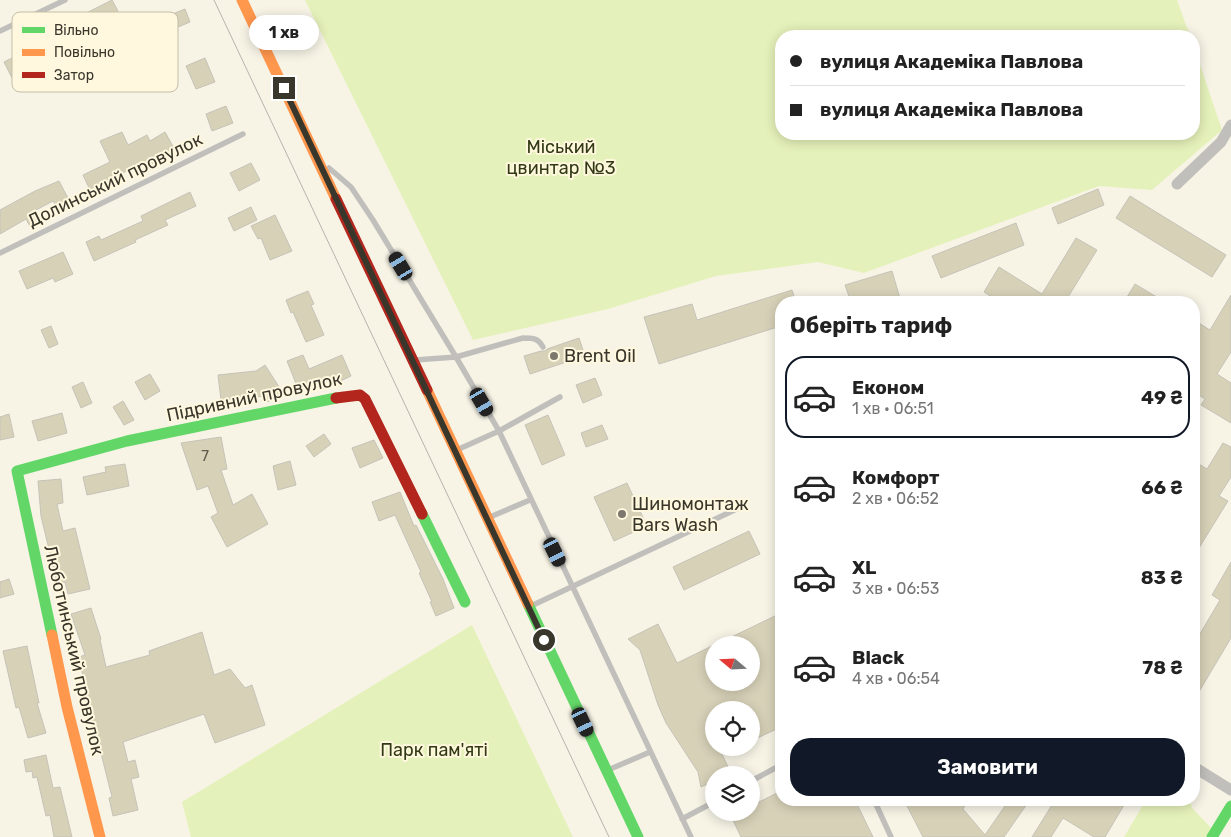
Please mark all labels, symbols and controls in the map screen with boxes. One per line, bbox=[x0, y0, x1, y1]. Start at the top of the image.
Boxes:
legend bbox=[12, 12, 178, 92]
callout: 1 хв bbox=[249, 16, 319, 51]
text: Вільно bbox=[54, 22, 98, 39]
text: 1 хв bbox=[269, 23, 299, 42]
text: Повільно bbox=[54, 44, 115, 61]
text: вулиця Академіка Павлова bbox=[820, 50, 1083, 73]
text: Затор bbox=[54, 67, 94, 84]
route end bbox=[273, 77, 295, 99]
text: вулиця Академіка Павлова bbox=[820, 98, 1083, 121]
street label: Долинський провулок bbox=[24, 128, 206, 232]
park label: Міський цвинтар №3 bbox=[506, 136, 616, 179]
car bbox=[386, 249, 415, 283]
text: Оберіть тариф bbox=[790, 312, 952, 339]
place label: Brent Oil bbox=[564, 345, 636, 367]
marker: Brent Oil bbox=[548, 350, 560, 362]
street label: Підривний провулок bbox=[164, 368, 344, 426]
icon: car bbox=[792, 375, 837, 420]
text: Економ bbox=[852, 376, 924, 399]
car bbox=[468, 385, 495, 419]
text: 49 ₴ bbox=[1141, 386, 1183, 409]
text: 1 хв · 06:51 bbox=[852, 399, 934, 418]
house number: 7 bbox=[201, 447, 209, 465]
icon: car bbox=[792, 465, 837, 510]
text: Комфорт bbox=[852, 466, 939, 489]
text: 66 ₴ bbox=[1141, 476, 1183, 499]
text: 2 хв · 06:52 bbox=[852, 489, 939, 508]
place label: Шиномонтаж Bars Wash bbox=[632, 493, 749, 536]
marker: Шиномонтаж Bars Wash bbox=[616, 508, 628, 520]
car bbox=[541, 535, 568, 569]
street label: Люботинський провулок bbox=[39, 543, 109, 758]
icon: car bbox=[792, 555, 837, 600]
text: XL bbox=[852, 556, 876, 579]
text: 83 ₴ bbox=[1141, 566, 1183, 589]
text: 3 хв · 06:53 bbox=[852, 579, 939, 598]
route start bbox=[533, 629, 555, 651]
north arrow bbox=[705, 636, 760, 691]
map controls bbox=[705, 636, 760, 821]
icon: car bbox=[792, 645, 837, 690]
text: Black bbox=[852, 646, 904, 669]
text: 78 ₴ bbox=[1142, 656, 1183, 679]
text: 4 хв · 06:54 bbox=[852, 669, 940, 688]
button: locate bbox=[705, 701, 760, 756]
car bbox=[569, 705, 596, 739]
button: Замовити bbox=[790, 738, 1185, 796]
park label: Парк пам'яті bbox=[380, 739, 488, 761]
button: layers bbox=[705, 766, 760, 821]

